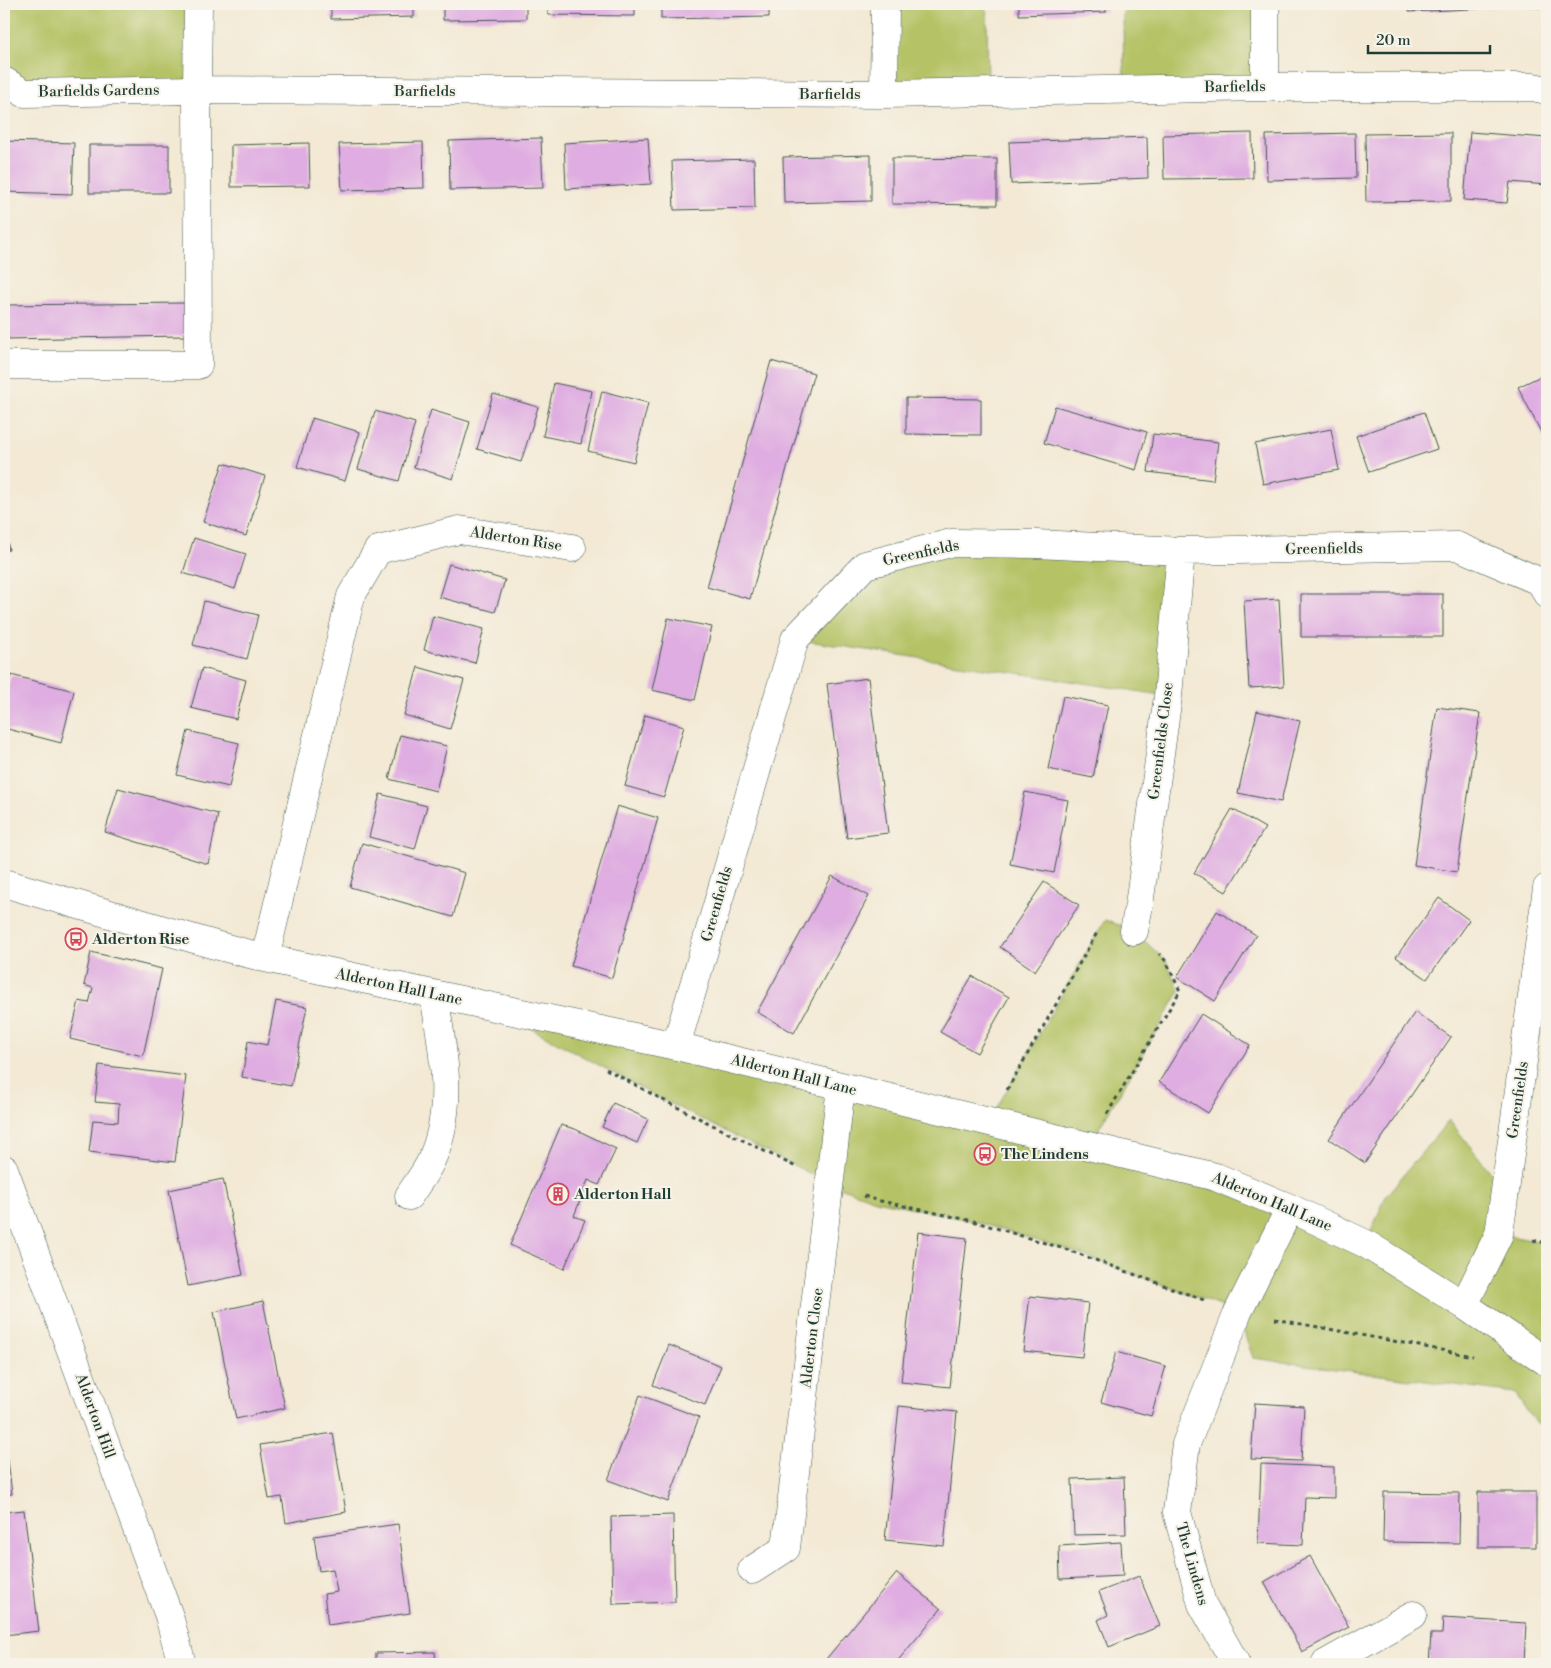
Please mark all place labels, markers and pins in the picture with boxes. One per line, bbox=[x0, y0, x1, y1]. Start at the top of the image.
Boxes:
bus stop icon: Alderton Rise bbox=[64, 927, 88, 951]
place label: Alderton Rise bbox=[91, 930, 189, 949]
bus stop icon: The Lindens bbox=[973, 1142, 997, 1166]
place label: The Lindens bbox=[1001, 1145, 1089, 1164]
building icon: Alderton Hall bbox=[546, 1182, 570, 1206]
place label: Alderton Hall bbox=[573, 1185, 671, 1204]

